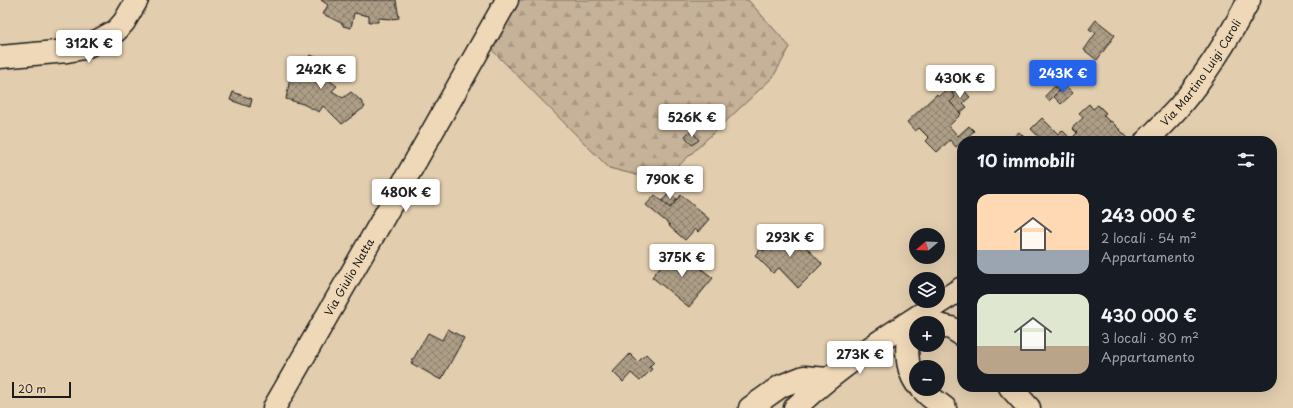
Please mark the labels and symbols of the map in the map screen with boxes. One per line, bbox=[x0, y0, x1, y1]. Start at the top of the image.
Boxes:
street label: Via Martino Luigi Caroli bbox=[1156, 16, 1245, 130]
pin: 312K € bbox=[56, 30, 122, 64]
pin: 242K € bbox=[288, 56, 354, 90]
pin: 243K € bbox=[1030, 60, 1096, 94]
pin: 430K € bbox=[927, 65, 993, 99]
pin: 526K € bbox=[659, 104, 725, 138]
pin: 790K € bbox=[637, 166, 703, 200]
pin: 480K € bbox=[373, 179, 439, 213]
pin: 293K € bbox=[757, 224, 823, 258]
north arrow bbox=[909, 228, 945, 264]
street label: Via Giulio Natta bbox=[320, 234, 378, 319]
pin: 375K € bbox=[649, 244, 715, 278]
pin: 273K € bbox=[827, 341, 893, 375]
scale bar bbox=[12, 380, 71, 399]

